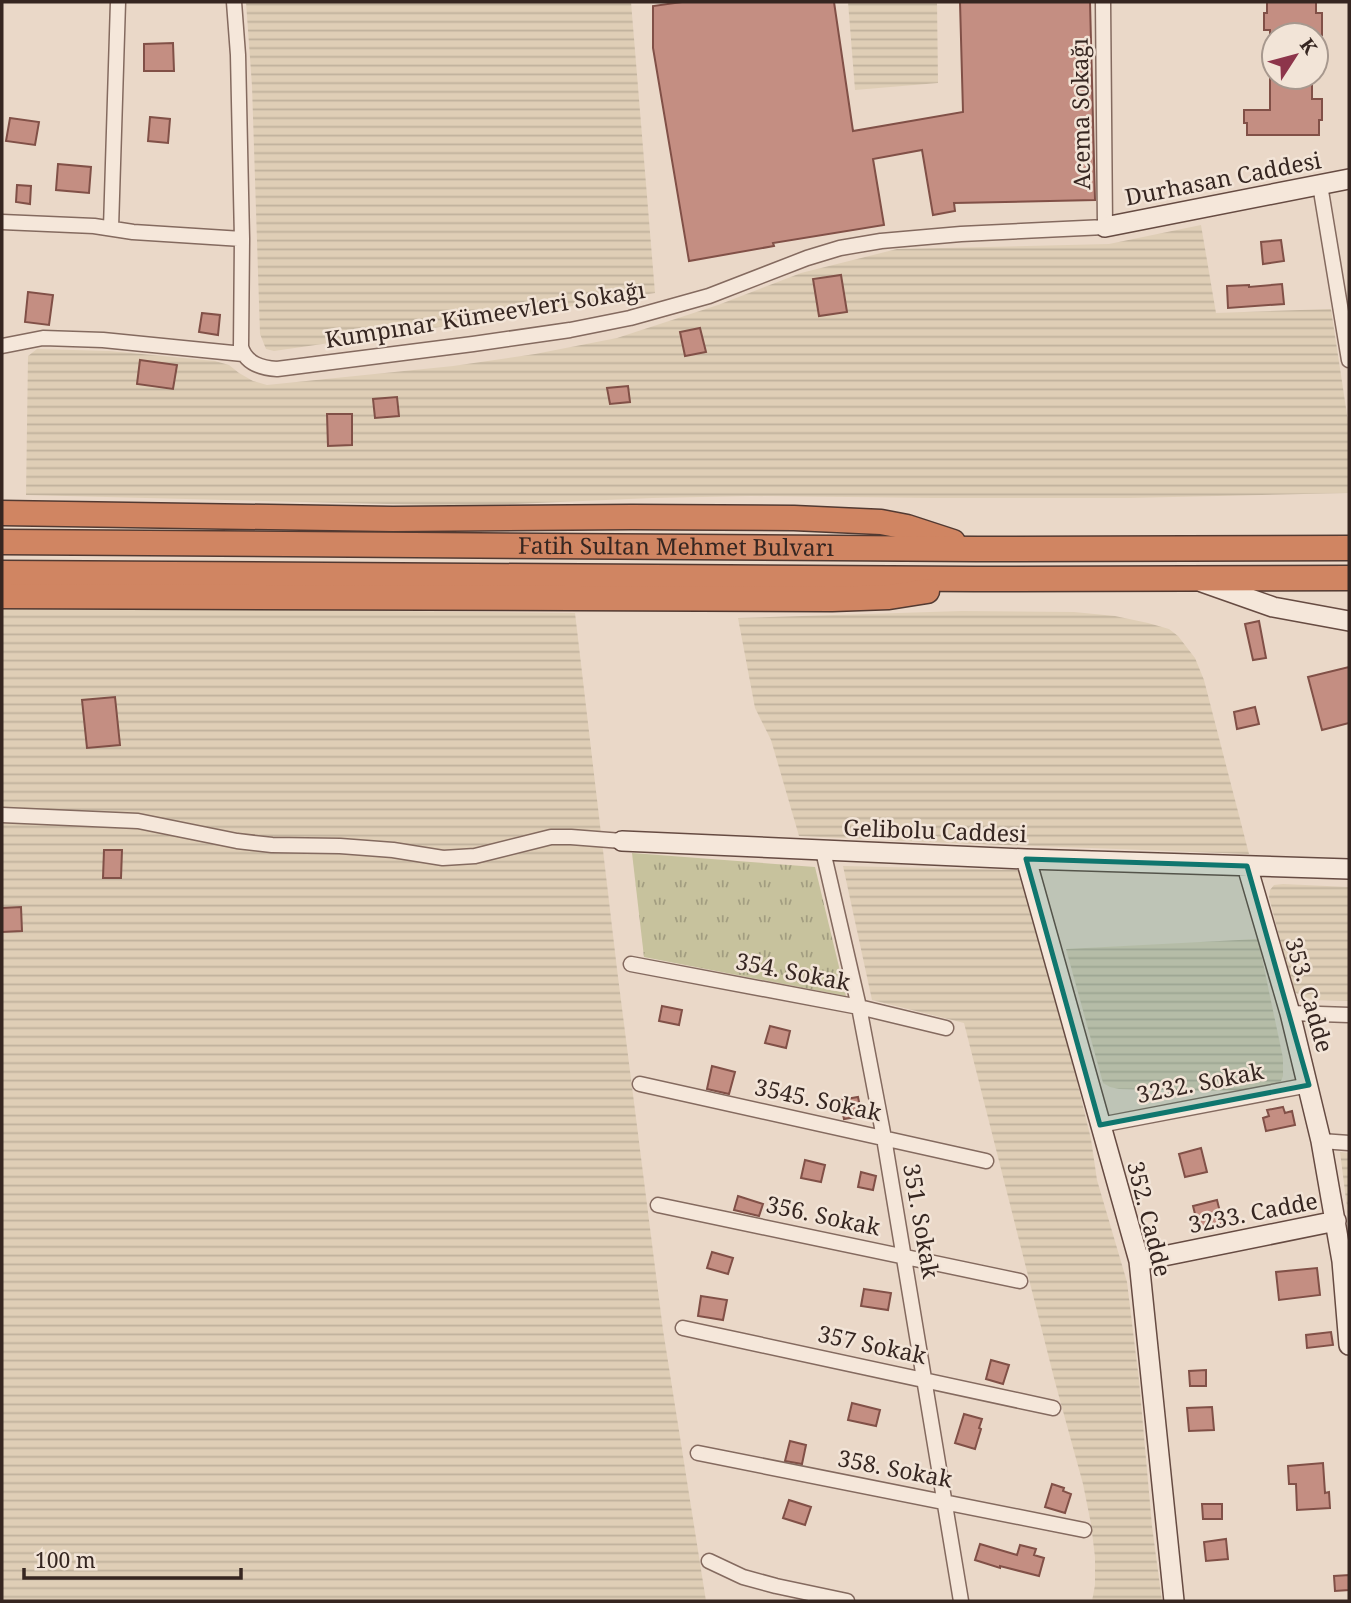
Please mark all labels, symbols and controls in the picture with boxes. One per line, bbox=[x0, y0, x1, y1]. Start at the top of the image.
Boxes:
north arrow bbox=[1260, 21, 1330, 91]
text: K bbox=[1294, 33, 1323, 59]
street label: Acema Sokağı bbox=[1063, 37, 1097, 190]
street label: Durhasan Caddesi bbox=[1122, 143, 1324, 213]
street label: Kumpınar Kümeevleri Sokağı bbox=[323, 273, 648, 355]
street label: Fatih Sultan Mehmet Bulvarı bbox=[518, 529, 835, 563]
street label: Gelibolu Caddesi bbox=[843, 811, 1028, 849]
street label: 353. Cadde bbox=[1278, 934, 1342, 1056]
street label: 354. Sokak bbox=[733, 944, 854, 998]
street label: 3232. Sokak bbox=[1134, 1054, 1267, 1110]
street label: 3545. Sokak bbox=[752, 1070, 885, 1128]
street label: 352. Cadde bbox=[1120, 1158, 1180, 1280]
street label: 351. Sokak bbox=[896, 1161, 948, 1281]
street label: 3233. Cadde bbox=[1186, 1184, 1320, 1240]
street label: 356. Sokak bbox=[763, 1187, 884, 1243]
street label: 357 Sokak bbox=[815, 1317, 930, 1371]
street label: 358. Sokak bbox=[835, 1441, 956, 1495]
scale bar bbox=[24, 1536, 242, 1580]
text: 100 m bbox=[35, 1546, 96, 1574]

